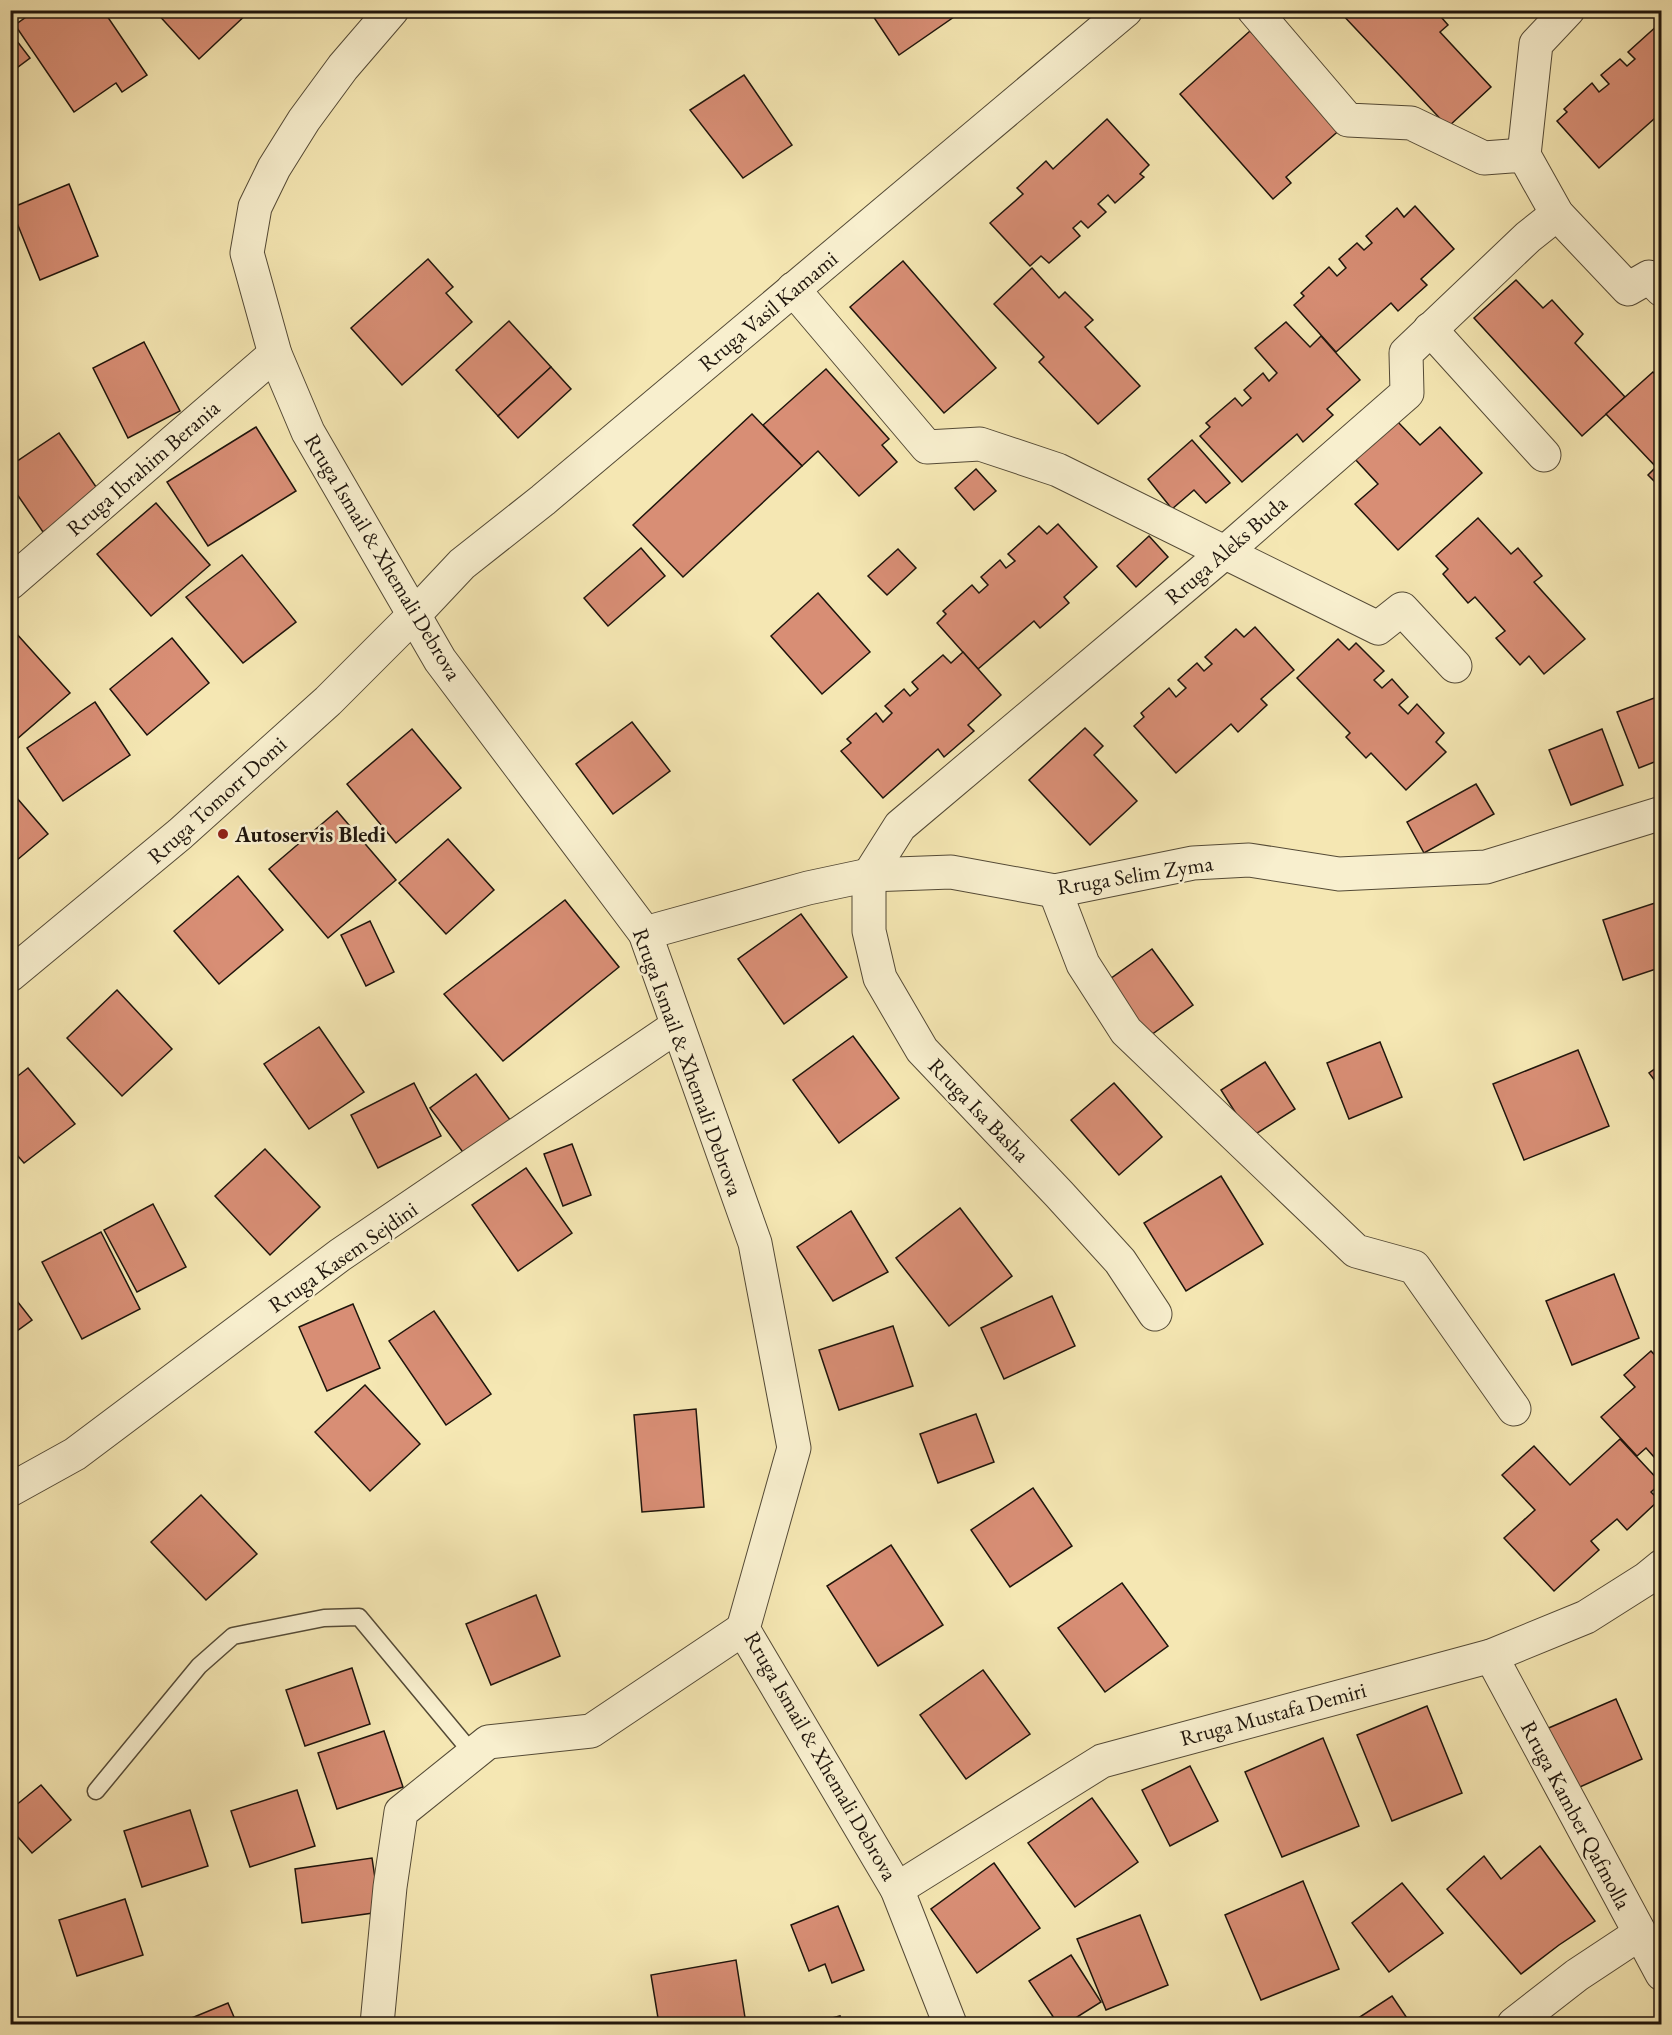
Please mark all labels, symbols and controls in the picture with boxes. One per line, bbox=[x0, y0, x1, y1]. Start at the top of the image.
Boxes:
street label: Rruga Vasil Kamami bbox=[692, 244, 844, 378]
street label: Rruga Ibrahim Berania bbox=[60, 393, 226, 543]
street label: Rruga Ismail & Xhemali Debrova bbox=[298, 428, 468, 686]
street label: Rruga Aleks Buda bbox=[1159, 489, 1293, 611]
street label: Rruga Tomorr Domi bbox=[141, 730, 293, 870]
place label: Autoservis Bledi bbox=[234, 820, 386, 849]
marker: Autoservis Bledi bbox=[216, 827, 230, 841]
street label: Rruga Selim Zyma bbox=[1055, 848, 1215, 902]
street label: Rruga Ismail & Xhemali Debrova bbox=[626, 924, 750, 1200]
street label: Rruga Isa Basha bbox=[922, 1052, 1036, 1168]
street label: Rruga Kasem Sejdini bbox=[263, 1195, 423, 1319]
street label: Rruga Ismail & Xhemali Debrova bbox=[738, 1626, 904, 1886]
street label: Rruga Mustafa Demiri bbox=[1177, 1675, 1369, 1753]
street label: Rruga Kamber Qafmolla bbox=[1514, 1716, 1638, 1914]

